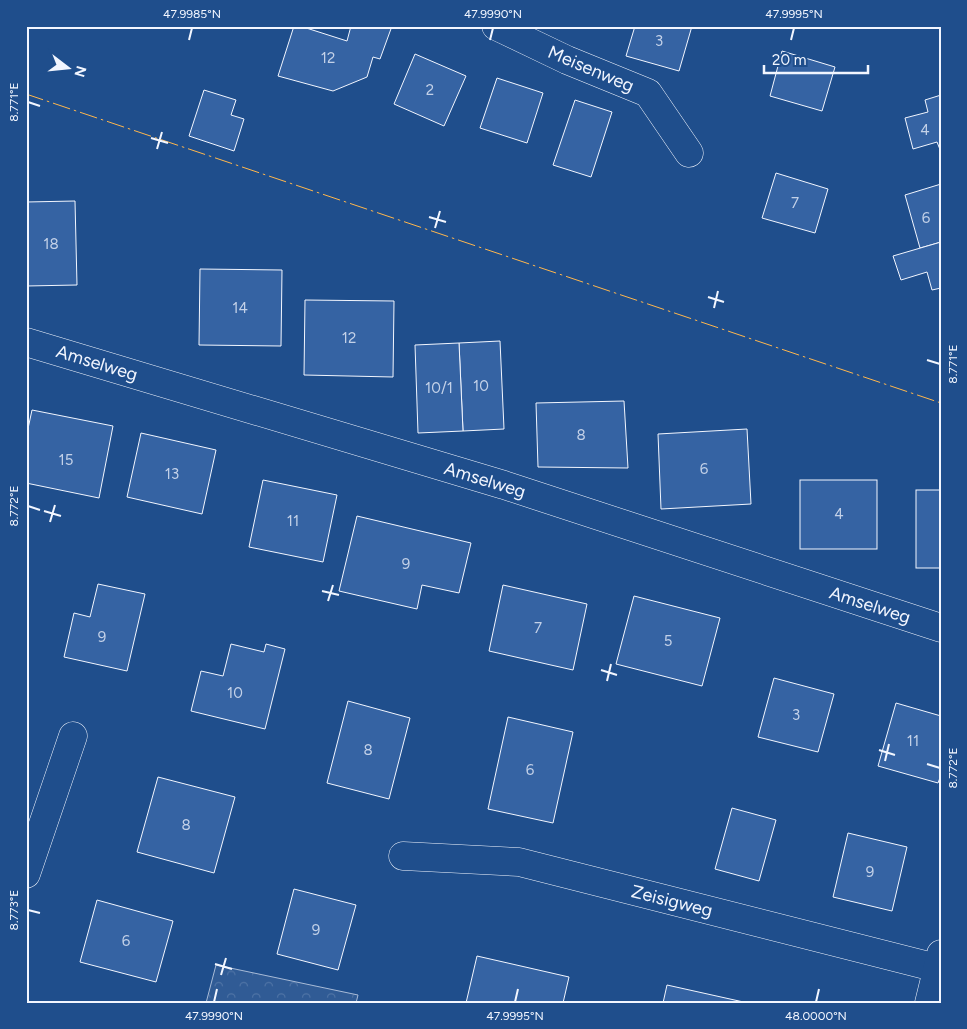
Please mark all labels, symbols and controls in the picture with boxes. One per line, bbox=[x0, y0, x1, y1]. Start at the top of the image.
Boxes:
text: 47.9985°N bbox=[163, 7, 221, 21]
text: 47.9990°N bbox=[464, 7, 522, 21]
text: 47.9995°N bbox=[765, 7, 823, 21]
house number: 3 bbox=[655, 32, 663, 50]
street label: Meisenweg bbox=[545, 41, 637, 97]
north arrow bbox=[42, 42, 92, 92]
scale bar bbox=[764, 42, 868, 74]
house number: 12 bbox=[321, 49, 335, 67]
text: 20 m bbox=[772, 51, 806, 69]
text: N bbox=[70, 64, 90, 79]
house number: 2 bbox=[426, 81, 434, 99]
text: 8.771°E bbox=[7, 82, 21, 122]
house number: 4 bbox=[920, 121, 930, 139]
house number: 7 bbox=[791, 194, 799, 212]
house number: 6 bbox=[922, 209, 931, 227]
house number: 18 bbox=[43, 235, 59, 253]
house number: 14 bbox=[232, 299, 248, 317]
house number: 12 bbox=[342, 329, 356, 347]
street label: Amselweg bbox=[54, 340, 140, 386]
text: 8.771°E bbox=[946, 344, 960, 384]
house number: 10 bbox=[473, 377, 489, 395]
house number: 10/1 bbox=[425, 379, 453, 397]
house number: 8 bbox=[576, 426, 586, 444]
house number: 15 bbox=[59, 451, 73, 469]
street label: Amselweg bbox=[442, 457, 528, 503]
house number: 6 bbox=[700, 460, 709, 478]
house number: 13 bbox=[165, 465, 179, 483]
text: 8.772°E bbox=[7, 486, 21, 527]
house number: 4 bbox=[834, 505, 844, 523]
house number: 11 bbox=[287, 512, 299, 530]
house number: 9 bbox=[402, 555, 410, 573]
street label: Amselweg bbox=[827, 582, 913, 628]
house number: 7 bbox=[534, 619, 542, 637]
house number: 9 bbox=[98, 628, 106, 646]
house number: 5 bbox=[664, 632, 672, 650]
house number: 10 bbox=[227, 684, 243, 702]
house number: 3 bbox=[792, 706, 800, 724]
house number: 11 bbox=[907, 732, 919, 750]
house number: 8 bbox=[363, 741, 373, 759]
text: 8.772°E bbox=[946, 748, 960, 789]
house number: 6 bbox=[526, 761, 535, 779]
house number: 8 bbox=[181, 816, 191, 834]
house number: 9 bbox=[866, 863, 874, 881]
street label: Zeisigweg bbox=[629, 880, 715, 922]
text: 8.773°E bbox=[7, 890, 21, 930]
house number: 9 bbox=[312, 921, 320, 939]
house number: 6 bbox=[122, 932, 131, 950]
text: 47.9990°N bbox=[185, 1009, 243, 1023]
text: 47.9995°N bbox=[486, 1009, 544, 1023]
text: 48.0000°N bbox=[785, 1009, 847, 1023]

